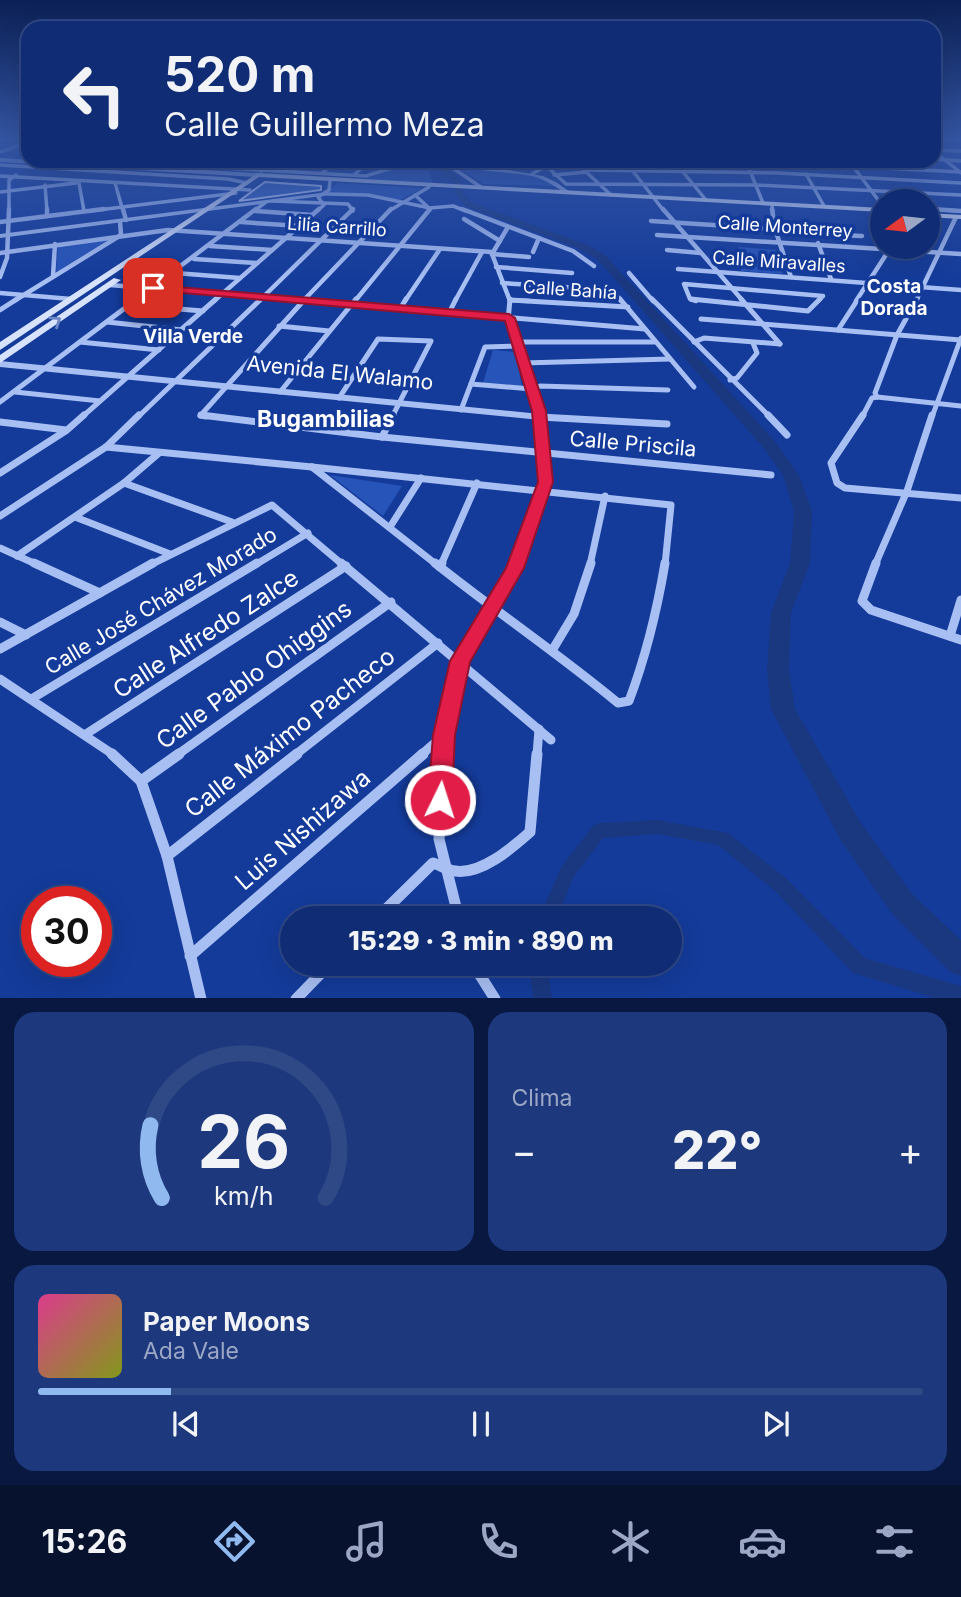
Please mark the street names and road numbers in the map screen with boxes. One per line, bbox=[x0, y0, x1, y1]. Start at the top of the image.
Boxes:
street label: Calle Monterrey bbox=[717, 211, 853, 242]
street label: Lilia Carrillo bbox=[287, 213, 387, 240]
street label: Calle Miravalles bbox=[712, 246, 846, 277]
street label: Calle Bahía bbox=[522, 276, 618, 303]
street label: Avenida El Walamo bbox=[245, 350, 435, 395]
street label: Calle Priscila bbox=[569, 426, 698, 461]
street label: Calle José Chávez Morado bbox=[40, 521, 281, 680]
street label: Calle Alfredo Zalce bbox=[108, 563, 304, 704]
street label: Calle Pablo Ohiggins bbox=[150, 594, 357, 755]
street label: Calle Máximo Pacheco bbox=[179, 642, 400, 824]
street label: Luis Nishizawa bbox=[229, 763, 376, 896]

